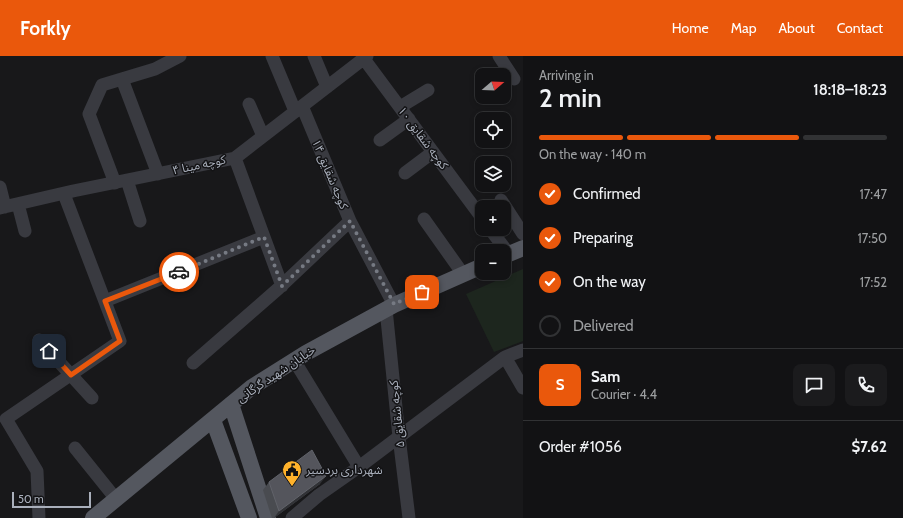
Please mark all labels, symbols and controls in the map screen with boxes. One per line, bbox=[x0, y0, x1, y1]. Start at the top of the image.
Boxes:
text: Forkly bbox=[20, 17, 71, 40]
text: Home bbox=[672, 19, 709, 37]
text: Map bbox=[731, 19, 756, 37]
text: About bbox=[778, 19, 815, 37]
text: Contact bbox=[837, 19, 883, 37]
text: Arriving in bbox=[539, 67, 594, 83]
north arrow bbox=[475, 68, 511, 104]
map controls bbox=[475, 68, 511, 280]
text: 18:18–18:23 bbox=[813, 81, 887, 99]
text: 2 min bbox=[539, 82, 602, 114]
street label: کوچه شقایق ۱۰ bbox=[394, 103, 453, 174]
button: locate bbox=[475, 112, 511, 148]
street label: کوچه شقایق ۱۴ bbox=[308, 136, 352, 213]
text: On the way · 140 m bbox=[539, 146, 646, 162]
street label: کوچه مینا ۴ bbox=[171, 151, 228, 178]
button: layers bbox=[475, 156, 511, 192]
icon: check bbox=[539, 183, 561, 205]
text: Confirmed bbox=[573, 185, 641, 203]
text: 17:47 bbox=[859, 186, 887, 202]
button: + bbox=[475, 200, 511, 236]
icon: check bbox=[539, 227, 561, 249]
text: Preparing bbox=[573, 229, 633, 247]
text: 17:50 bbox=[857, 230, 887, 246]
button: − bbox=[475, 244, 511, 280]
courier bbox=[159, 252, 199, 292]
icon: car bbox=[168, 261, 190, 283]
icon: check bbox=[539, 271, 561, 293]
text: On the way bbox=[573, 273, 646, 291]
text: 17:52 bbox=[860, 274, 887, 290]
pin bbox=[405, 275, 439, 309]
icon: bag bbox=[411, 281, 433, 303]
text: Delivered bbox=[573, 317, 634, 335]
pin bbox=[32, 334, 66, 368]
icon: home bbox=[38, 340, 60, 362]
street label: خیابان شهید گرگانی bbox=[234, 342, 318, 405]
button: chat bbox=[793, 364, 835, 406]
button: phone bbox=[845, 364, 887, 406]
text: Sam bbox=[591, 368, 620, 386]
text: S bbox=[556, 376, 564, 394]
street label: کوچه شقایق ۵ bbox=[385, 378, 409, 449]
text: Courier · 4.4 bbox=[591, 386, 657, 402]
text: Order #1056 bbox=[539, 438, 622, 456]
text: $7.62 bbox=[851, 438, 887, 456]
public building icon: شهرداری بردسیر bbox=[281, 459, 303, 487]
place label: شهرداری بردسیر bbox=[305, 462, 383, 477]
scale bar bbox=[12, 490, 91, 509]
text: 50 m bbox=[18, 492, 44, 506]

